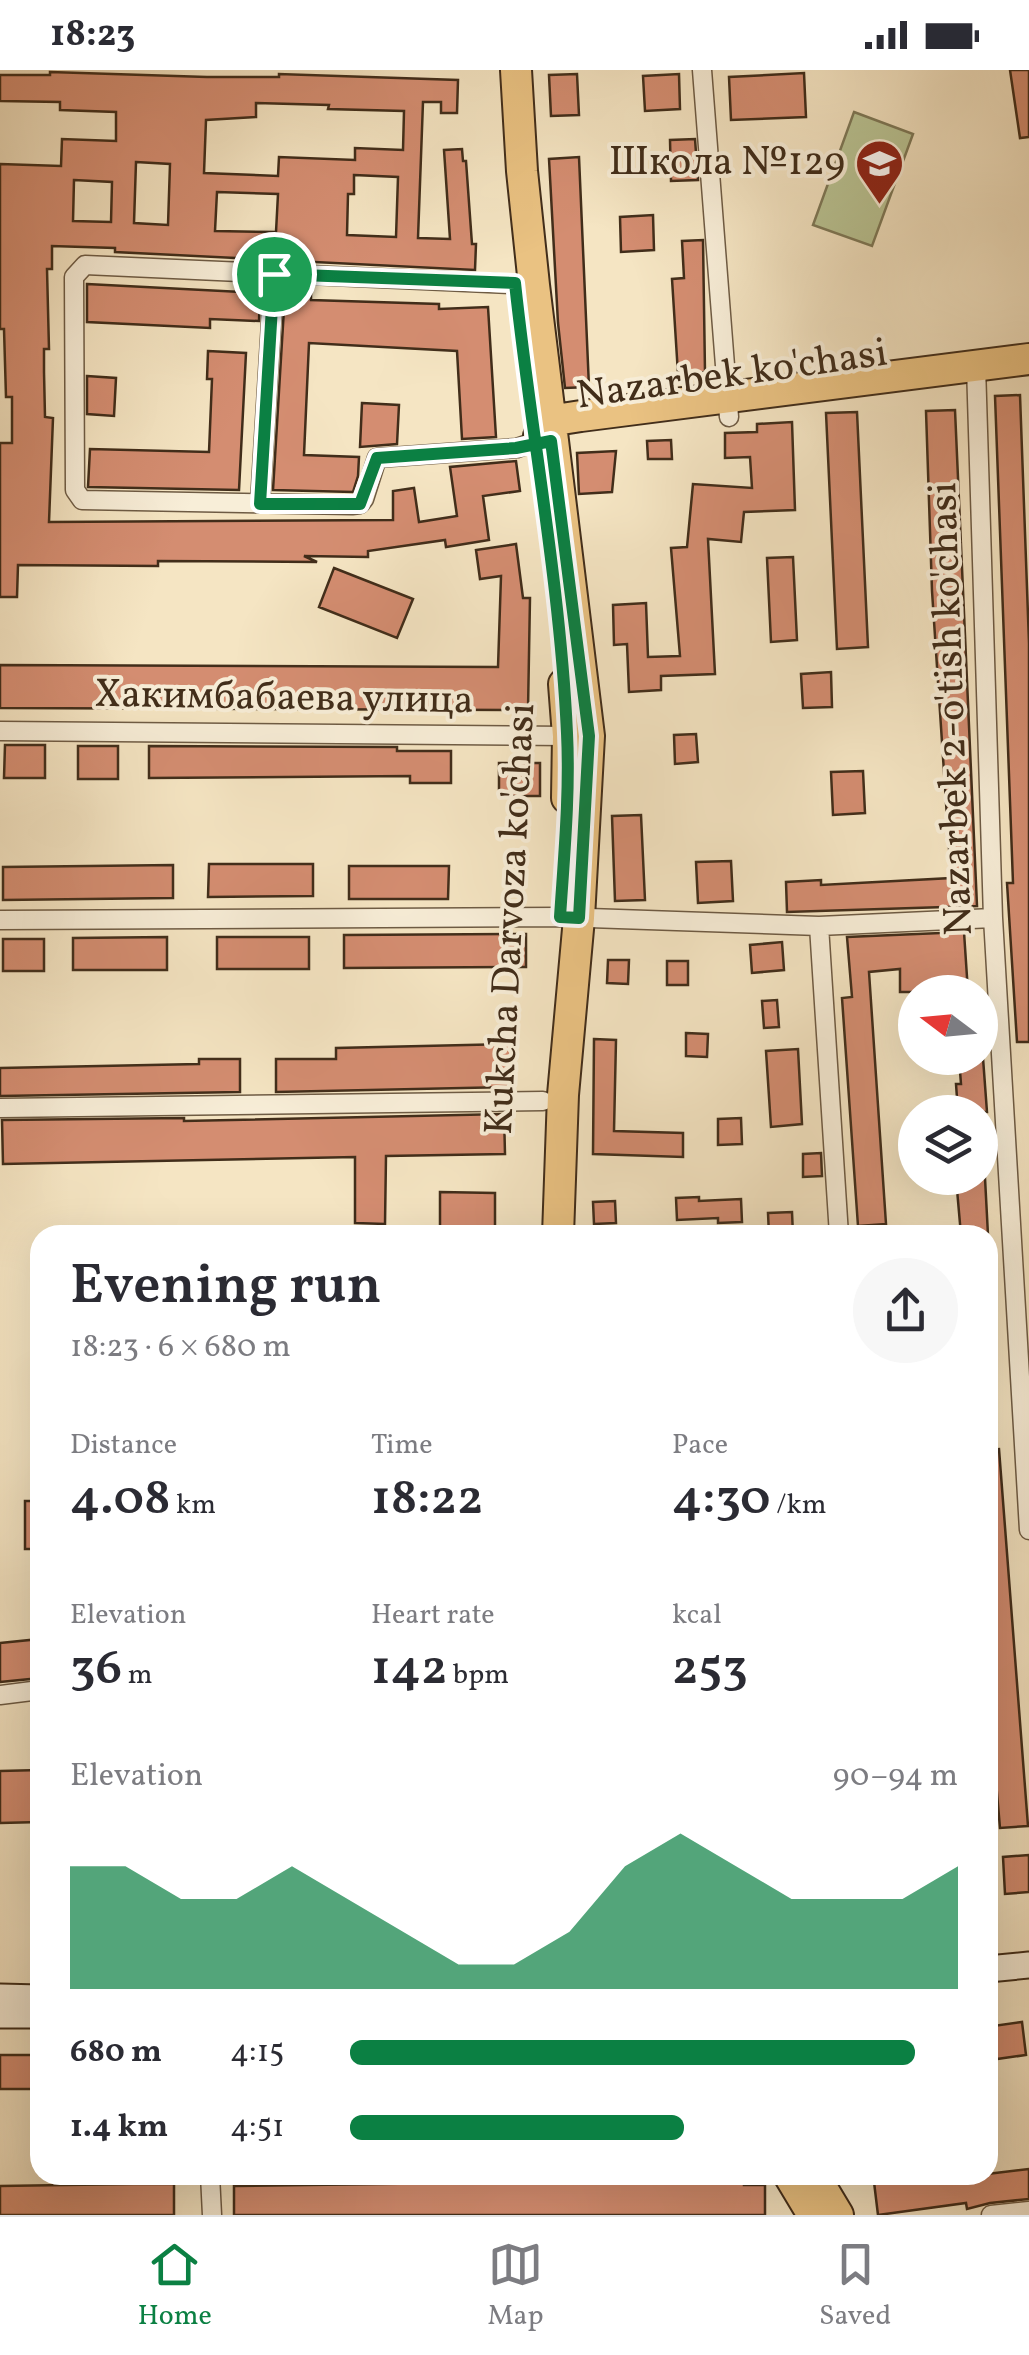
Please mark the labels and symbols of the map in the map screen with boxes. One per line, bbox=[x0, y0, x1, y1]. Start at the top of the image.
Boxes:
place label: Школа №129 bbox=[609, 136, 845, 192]
school or university icon: Школа №129 bbox=[854, 138, 906, 206]
pin bbox=[232, 232, 317, 317]
street label: Nazarbek ko'chasi bbox=[573, 326, 891, 426]
street label: Nazarbek 2-o'tish ko'chasi bbox=[917, 481, 989, 937]
street label: Хакимбабаева улица bbox=[94, 668, 474, 730]
street label: Kukcha Darvoza ko'chasi bbox=[473, 702, 551, 1136]
north arrow bbox=[898, 975, 998, 1075]

